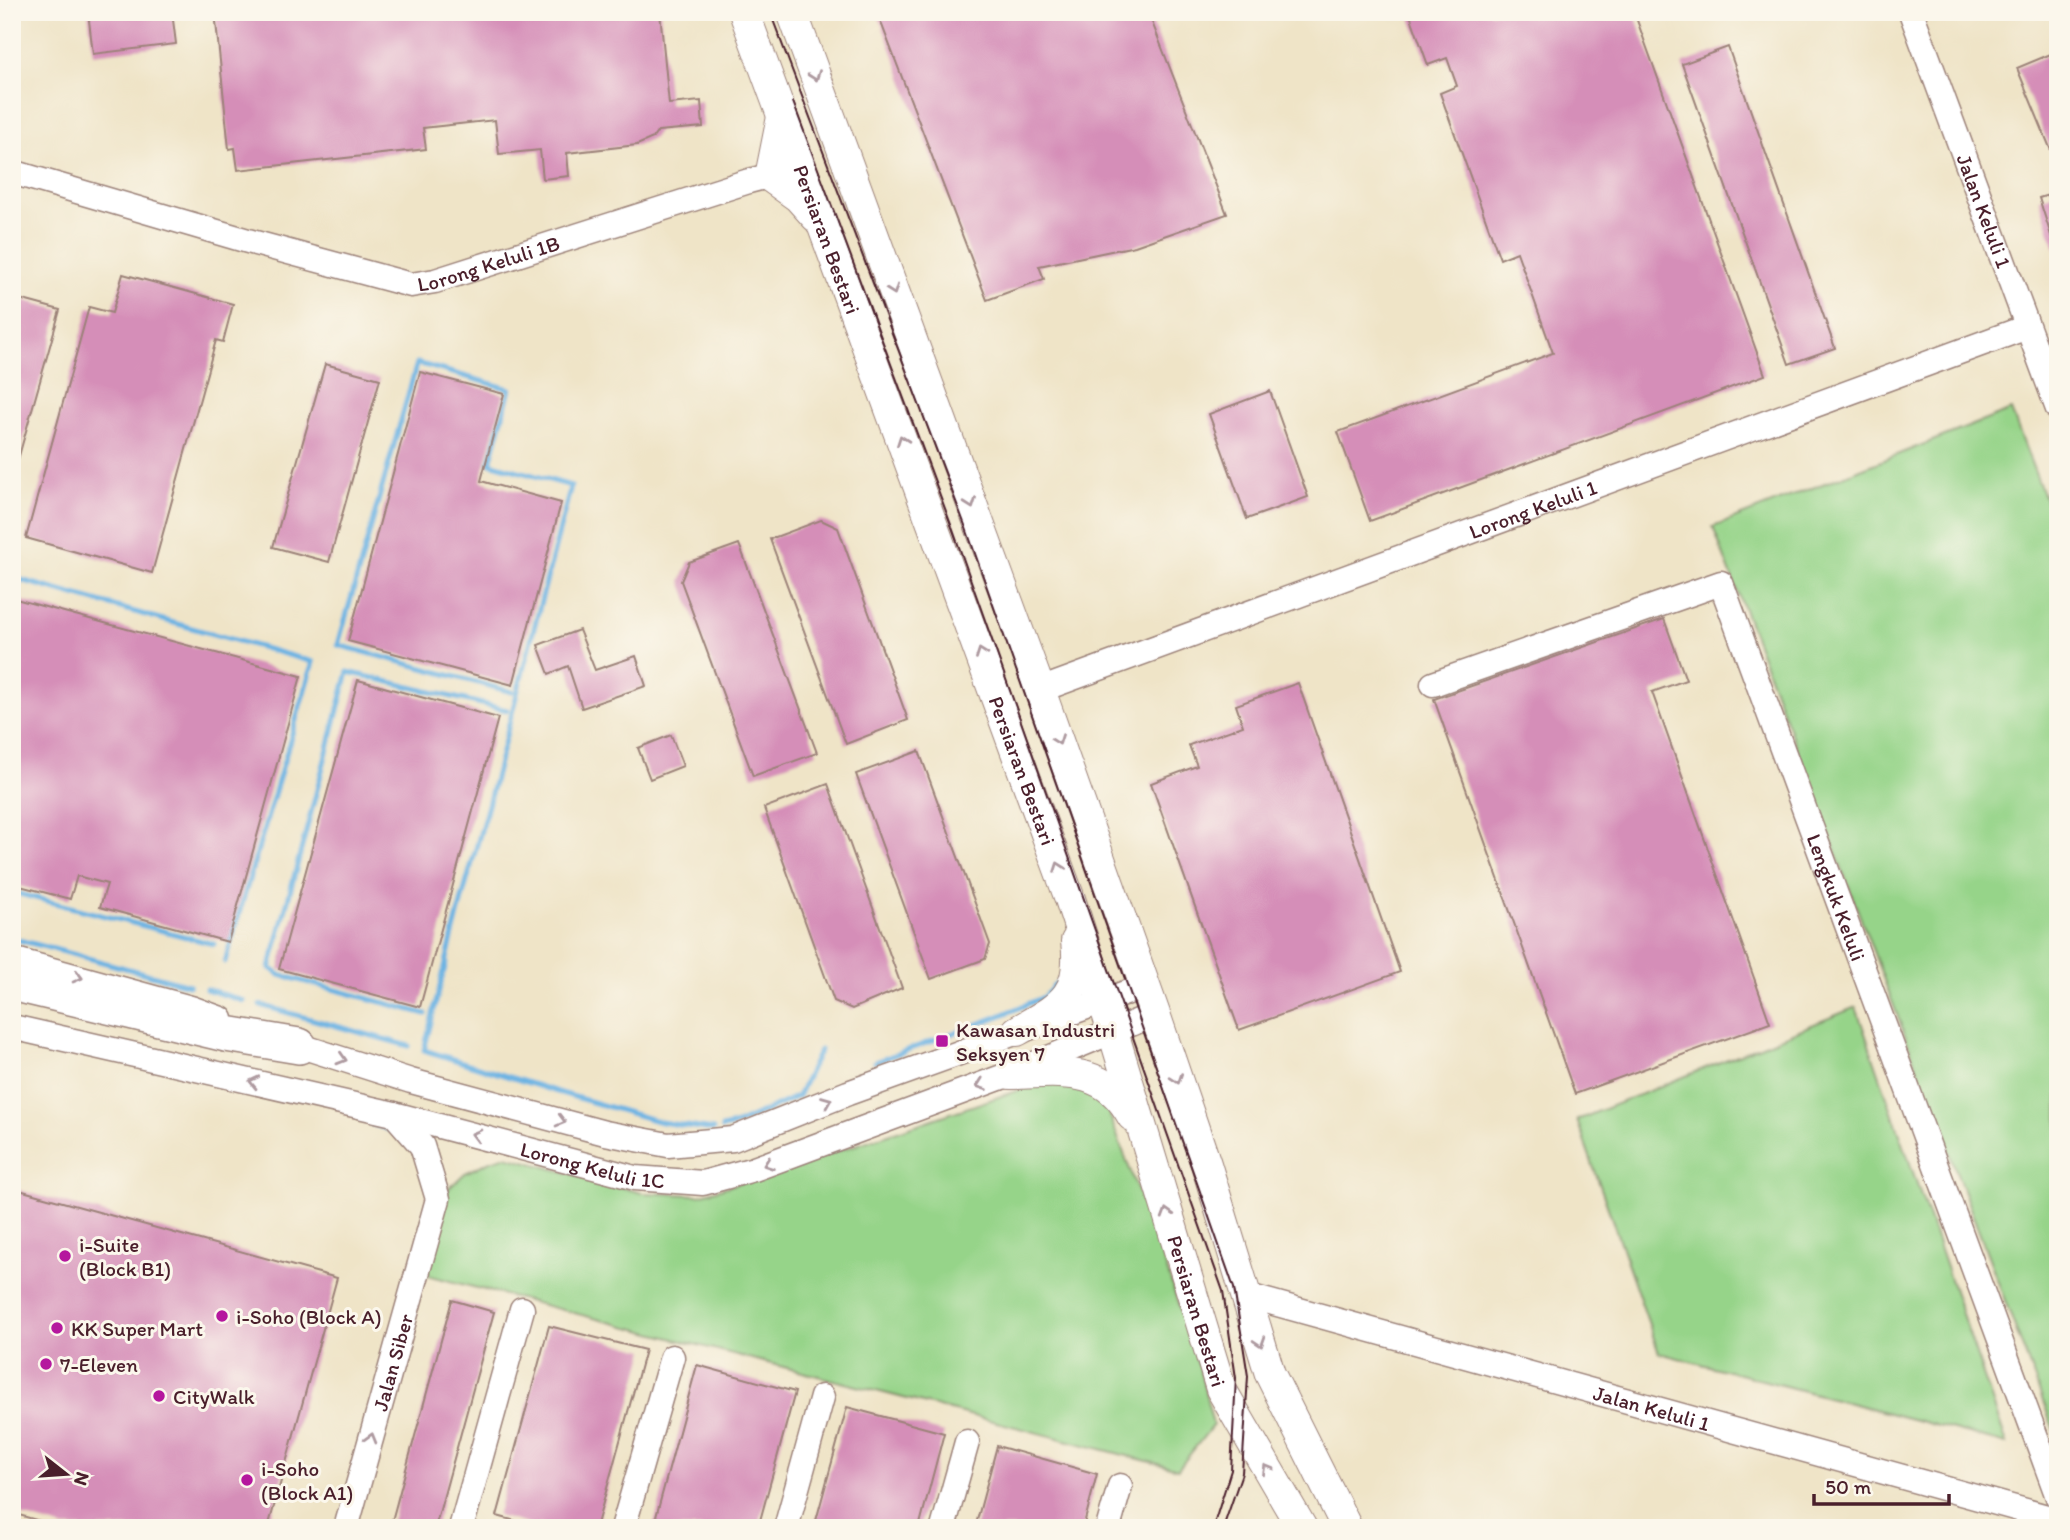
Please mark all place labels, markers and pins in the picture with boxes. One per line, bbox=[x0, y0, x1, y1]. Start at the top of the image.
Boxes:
place label: Kawasan Industri Seksyen 7 bbox=[956, 1017, 1115, 1066]
marker: Kawasan Industri Seksyen 7 bbox=[934, 1033, 950, 1049]
place label: i-Suite (Block B1) bbox=[79, 1232, 171, 1281]
marker: i-Suite (Block B1) bbox=[57, 1248, 73, 1264]
place label: i-Soho (Block A) bbox=[236, 1304, 382, 1329]
marker: i-Soho (Block A) bbox=[214, 1308, 230, 1324]
place label: KK Super Mart bbox=[71, 1316, 203, 1341]
marker: KK Super Mart bbox=[49, 1320, 65, 1336]
place label: 7-Eleven bbox=[60, 1352, 138, 1377]
marker: 7-Eleven bbox=[38, 1356, 54, 1372]
place label: CityWalk bbox=[173, 1384, 255, 1409]
marker: CityWalk bbox=[151, 1388, 167, 1404]
place label: i-Soho (Block A1) bbox=[261, 1456, 353, 1505]
marker: i-Soho (Block A1) bbox=[239, 1472, 255, 1488]

